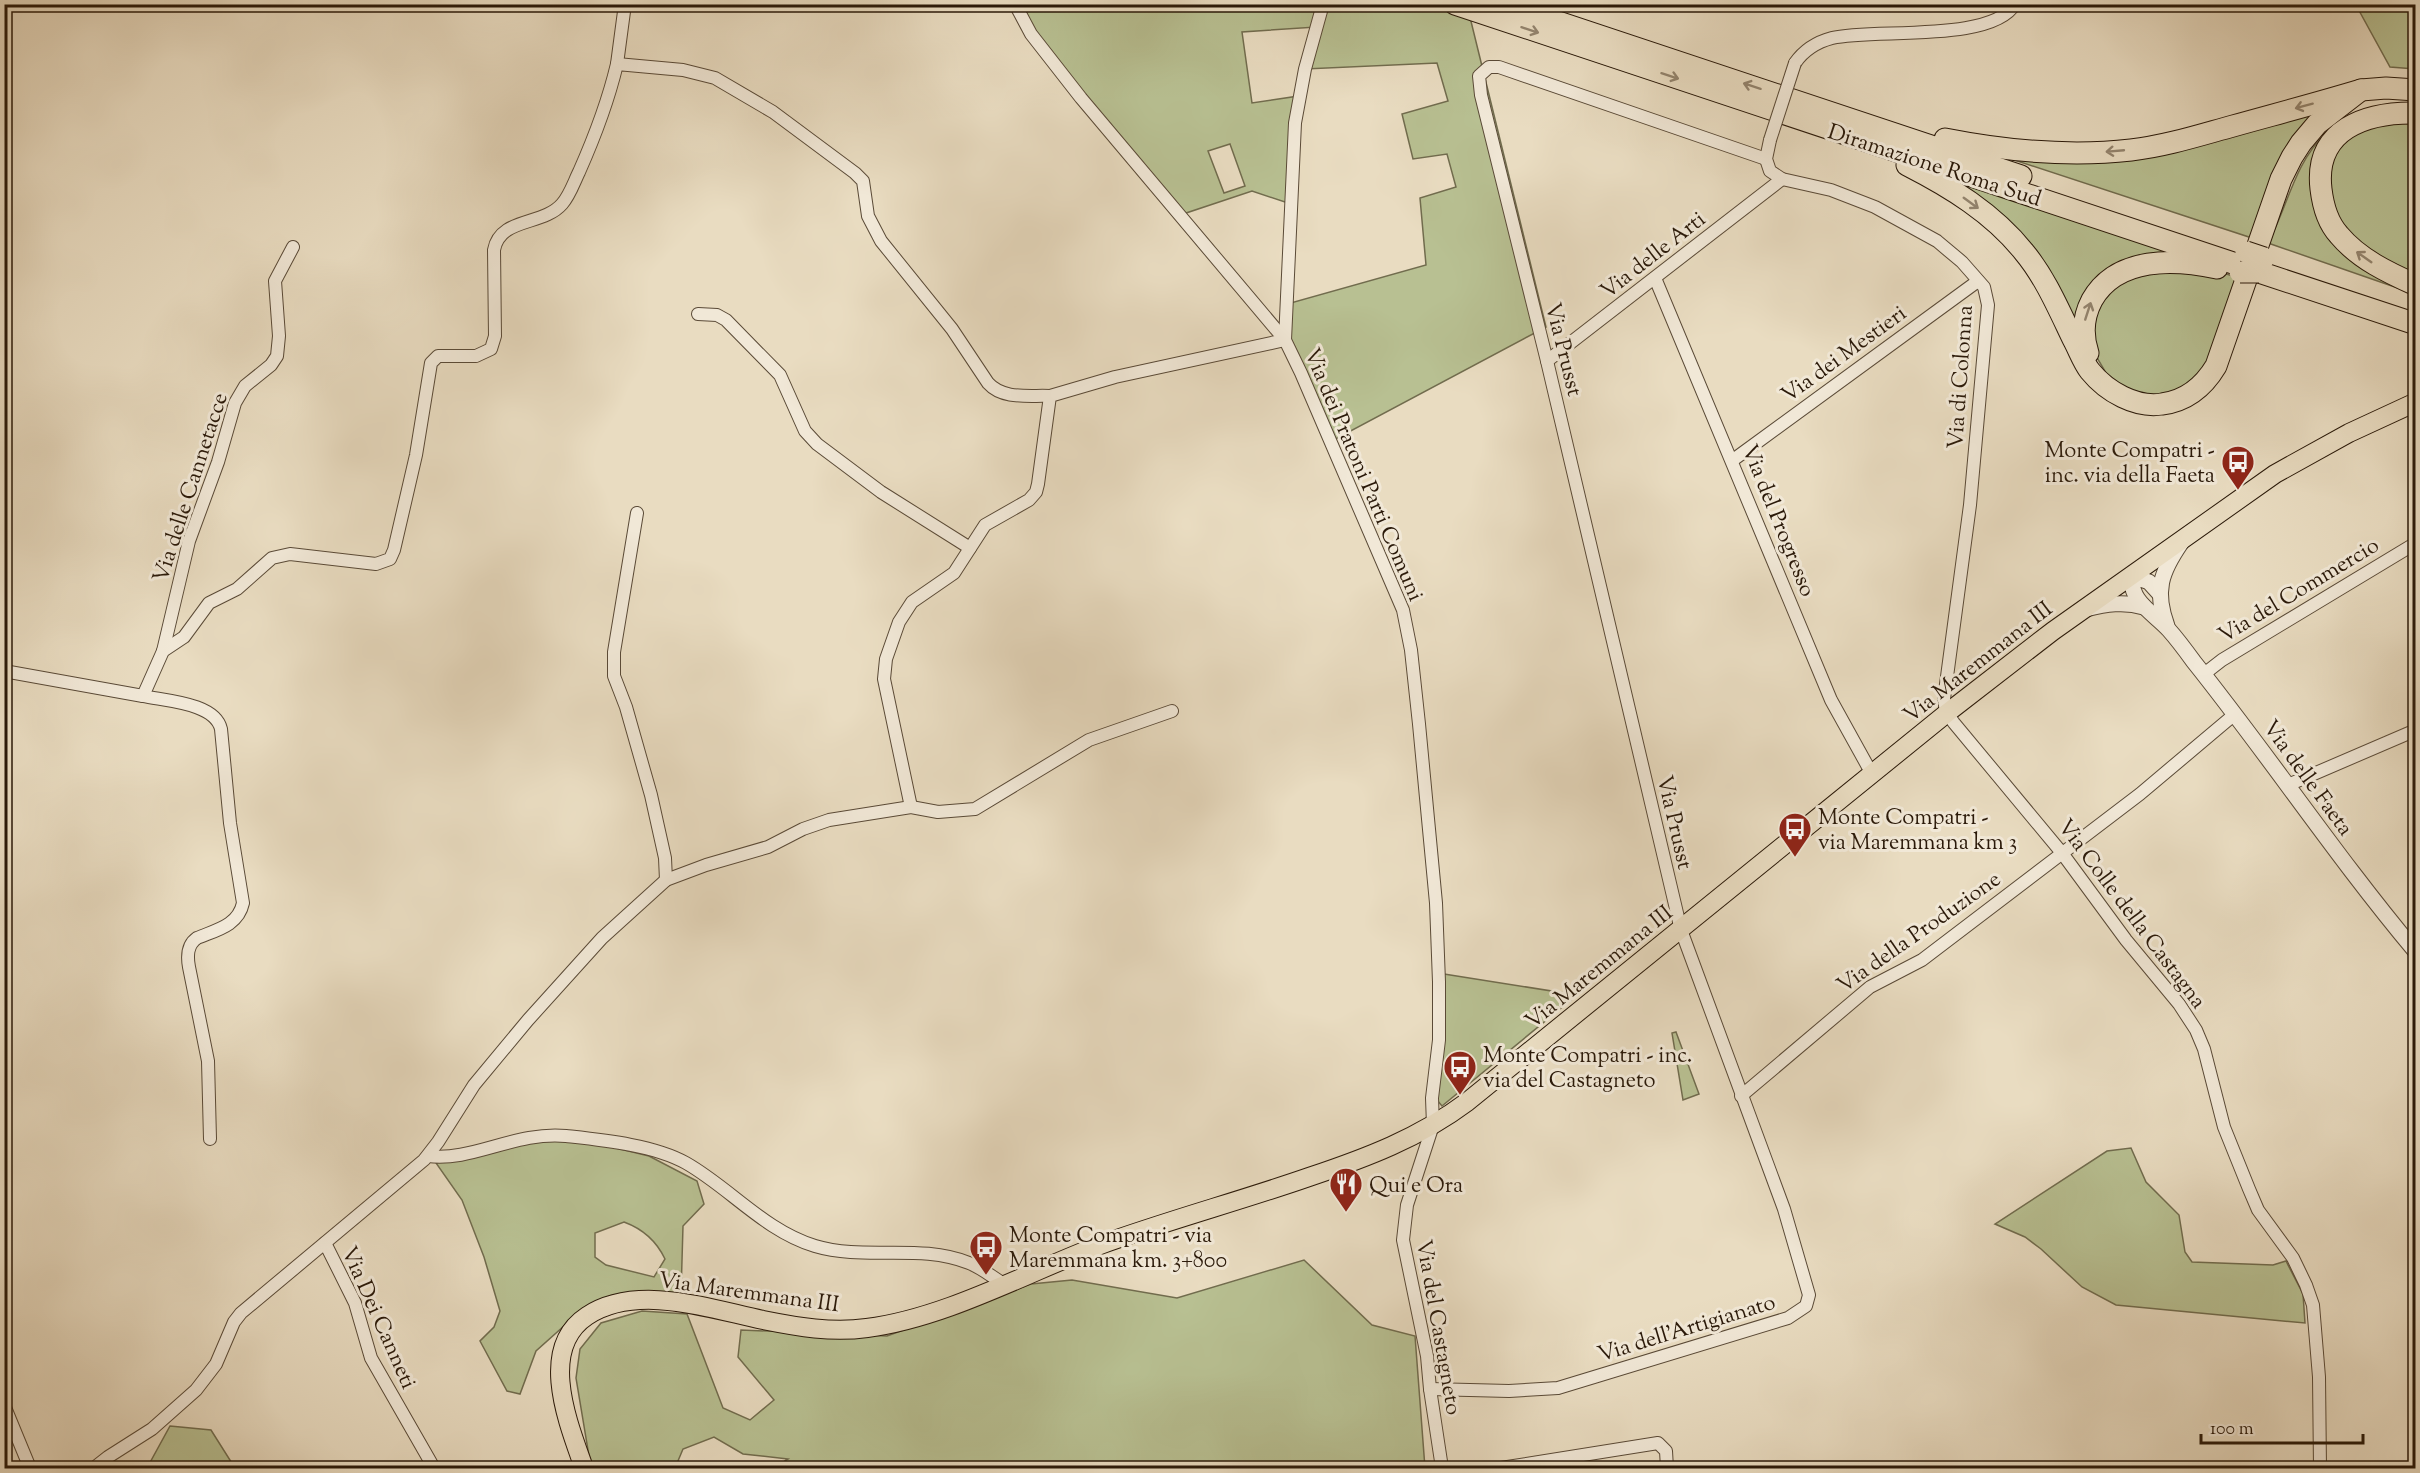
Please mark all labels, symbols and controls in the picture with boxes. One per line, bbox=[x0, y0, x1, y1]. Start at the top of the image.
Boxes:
one-way arrow bbox=[1520, 25, 1539, 36]
one-way arrow bbox=[1660, 71, 1679, 82]
one-way arrow bbox=[1743, 80, 1762, 91]
one-way arrow bbox=[2295, 101, 2314, 113]
street label: Diramazione Roma Sud bbox=[1823, 117, 2045, 217]
one-way arrow bbox=[2106, 146, 2125, 157]
one-way arrow bbox=[1963, 197, 1979, 210]
street label: Via delle Arti bbox=[1594, 205, 1713, 308]
one-way arrow bbox=[2357, 251, 2373, 263]
street label: Via dei Mestieri bbox=[1775, 299, 1914, 412]
street label: Via Prusst bbox=[1535, 300, 1589, 400]
one-way arrow bbox=[2084, 302, 2095, 321]
street label: Via di Colonna bbox=[1941, 304, 1983, 450]
street label: Via dei Pratoni Parti Comuni bbox=[1294, 344, 1430, 607]
street label: Via delle Cannetacce bbox=[146, 389, 238, 587]
place label: Monte Compatri - inc. via della Faeta bbox=[2044, 436, 2215, 493]
street label: Via del Progresso bbox=[1732, 440, 1822, 602]
bus stop icon: Monte Compatri - inc. via della Faeta bbox=[2220, 444, 2256, 491]
street label: Via del Commercio bbox=[2213, 531, 2386, 652]
street label: Via Maremmana III bbox=[1897, 595, 2060, 732]
street label: Via delle Faeta bbox=[2254, 714, 2360, 843]
street label: Via Prusst bbox=[1647, 773, 1700, 873]
place label: Monte Compatri - via Maremmana km 3 bbox=[1818, 803, 2017, 860]
bus stop icon: Monte Compatri - via Maremmana km 3 bbox=[1777, 811, 1813, 858]
street label: Via Colle della Castagna bbox=[2048, 813, 2213, 1016]
street label: Via della Produzione bbox=[1831, 865, 2008, 1002]
street label: Via Maremmana III bbox=[1519, 899, 1681, 1038]
place label: Monte Compatri - inc. via del Castagneto bbox=[1483, 1041, 1692, 1098]
bus stop icon: Monte Compatri - inc. via del Castagneto bbox=[1442, 1049, 1478, 1096]
restaurant icon: Qui e Ora bbox=[1328, 1166, 1364, 1213]
place label: Qui e Ora bbox=[1369, 1171, 1463, 1203]
place label: Monte Compatri - via Maremmana km. 3+800 bbox=[1009, 1221, 1227, 1278]
bus stop icon: Monte Compatri - via Maremmana km. 3+800 bbox=[968, 1229, 1004, 1276]
street label: Via del Castagneto bbox=[1406, 1237, 1468, 1418]
street label: Via Dei Canneti bbox=[331, 1242, 423, 1395]
street label: Via Maremmana III bbox=[656, 1265, 841, 1322]
street label: Via dell'Artigianato bbox=[1594, 1288, 1780, 1372]
scale bar bbox=[2201, 1407, 2363, 1445]
text: 100 m bbox=[2210, 1417, 2254, 1443]

